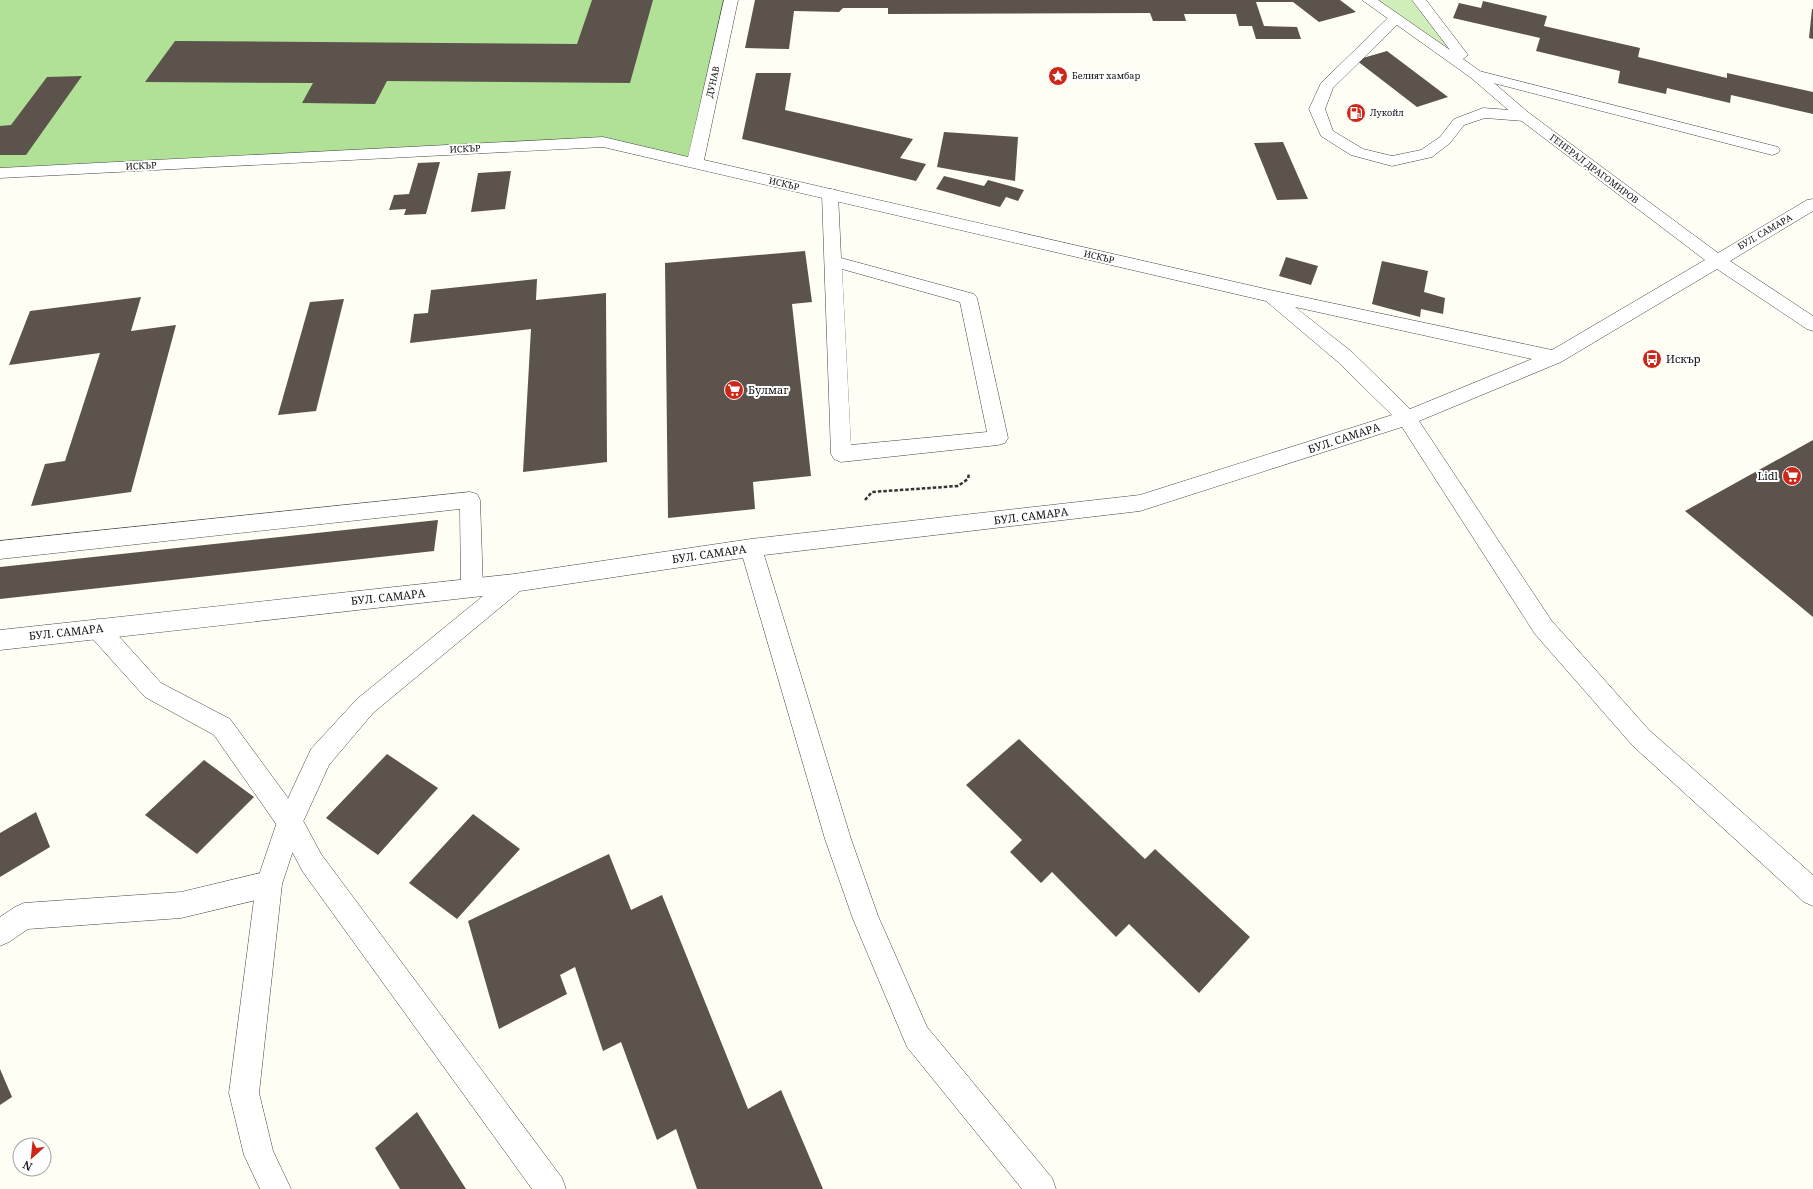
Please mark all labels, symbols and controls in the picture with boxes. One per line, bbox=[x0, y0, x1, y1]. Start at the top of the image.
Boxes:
street label: ДУНАВ bbox=[703, 65, 722, 99]
place icon: Белият хамбар bbox=[1047, 65, 1069, 87]
place label: Белият хамбар bbox=[1072, 69, 1140, 82]
fuel station icon: Лукойл bbox=[1345, 102, 1367, 124]
place label: Лукойл bbox=[1370, 106, 1404, 119]
street label: ГЕНЕРАЛ ДРАГОМИРОВ bbox=[1547, 131, 1642, 206]
street label: ИСКЪР bbox=[449, 141, 481, 156]
street label: ИСКЪР bbox=[125, 158, 157, 173]
street label: ИСКЪР bbox=[768, 174, 801, 193]
street label: БУЛ. САМАРА bbox=[1735, 210, 1795, 253]
street label: ИСКЪР bbox=[1083, 247, 1116, 266]
bus stop icon: Искър bbox=[1641, 348, 1663, 370]
place label: Искър bbox=[1666, 351, 1701, 366]
supermarket icon: Булмаг bbox=[723, 379, 745, 401]
place label: Булмаг bbox=[748, 382, 789, 397]
street label: БУЛ. САМАРА bbox=[1306, 419, 1382, 456]
supermarket icon: Lidl bbox=[1781, 465, 1803, 487]
place label: Lidl bbox=[1757, 468, 1779, 483]
street label: БУЛ. САМАРА bbox=[993, 503, 1069, 528]
street label: БУЛ. САМАРА bbox=[671, 541, 747, 566]
street label: БУЛ. САМАРА bbox=[350, 585, 426, 608]
street label: БУЛ. САМАРА bbox=[28, 620, 104, 643]
north arrow bbox=[12, 1137, 52, 1177]
text: N bbox=[20, 1158, 35, 1175]

